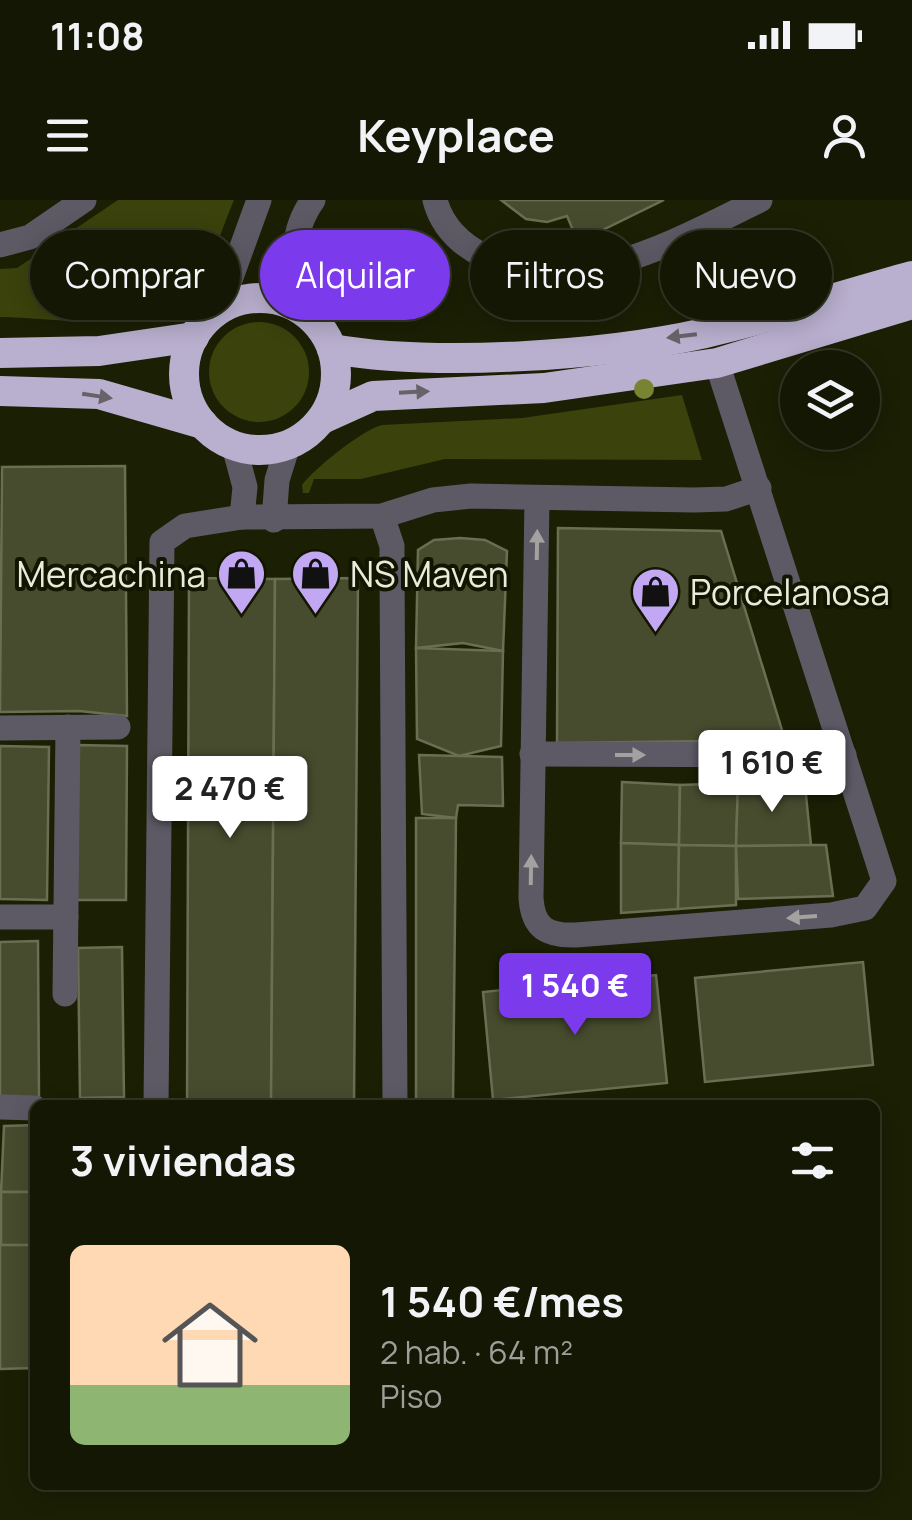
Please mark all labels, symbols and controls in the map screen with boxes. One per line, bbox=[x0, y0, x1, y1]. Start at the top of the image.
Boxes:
text: 11:08 bbox=[50, 9, 145, 61]
text: Keyplace bbox=[357, 104, 555, 166]
icon: menu bbox=[40, 108, 95, 163]
icon: person bbox=[817, 108, 872, 163]
chip: Comprar bbox=[30, 230, 240, 320]
chip: Alquilar bbox=[260, 230, 450, 320]
chip: Filtros bbox=[470, 230, 640, 320]
chip: Nuevo bbox=[660, 230, 832, 320]
one-way arrow bbox=[666, 328, 698, 344]
map controls bbox=[780, 350, 880, 450]
button: layers bbox=[780, 350, 880, 450]
one-way arrow bbox=[399, 384, 430, 400]
one-way arrow bbox=[82, 388, 113, 404]
one-way arrow bbox=[529, 528, 545, 560]
shop icon: Mercachina bbox=[215, 548, 267, 616]
shop icon: NS Maven bbox=[289, 548, 341, 616]
place label: Mercachina bbox=[17, 550, 206, 598]
place label: NS Maven bbox=[350, 550, 509, 598]
shop icon: Porcelanosa bbox=[629, 566, 681, 634]
place label: Porcelanosa bbox=[690, 568, 890, 616]
pin: 1 610 € bbox=[680, 730, 864, 815]
text: 1 610 € bbox=[720, 740, 824, 784]
one-way arrow bbox=[614, 747, 646, 763]
pin: 2 470 € bbox=[138, 756, 322, 841]
text: 2 470 € bbox=[174, 766, 286, 810]
one-way arrow bbox=[524, 853, 540, 885]
one-way arrow bbox=[785, 910, 817, 926]
pin: 1 540 € bbox=[483, 953, 667, 1038]
text: 1 540 € bbox=[521, 963, 629, 1007]
text: 3 viviendas bbox=[70, 1131, 296, 1189]
icon: filters bbox=[785, 1133, 840, 1188]
text: 1 540 €/mes bbox=[380, 1272, 624, 1330]
icon: home bbox=[150, 1285, 270, 1405]
text: 2 hab. · 64 m² bbox=[380, 1330, 573, 1374]
text: Piso bbox=[380, 1374, 443, 1418]

